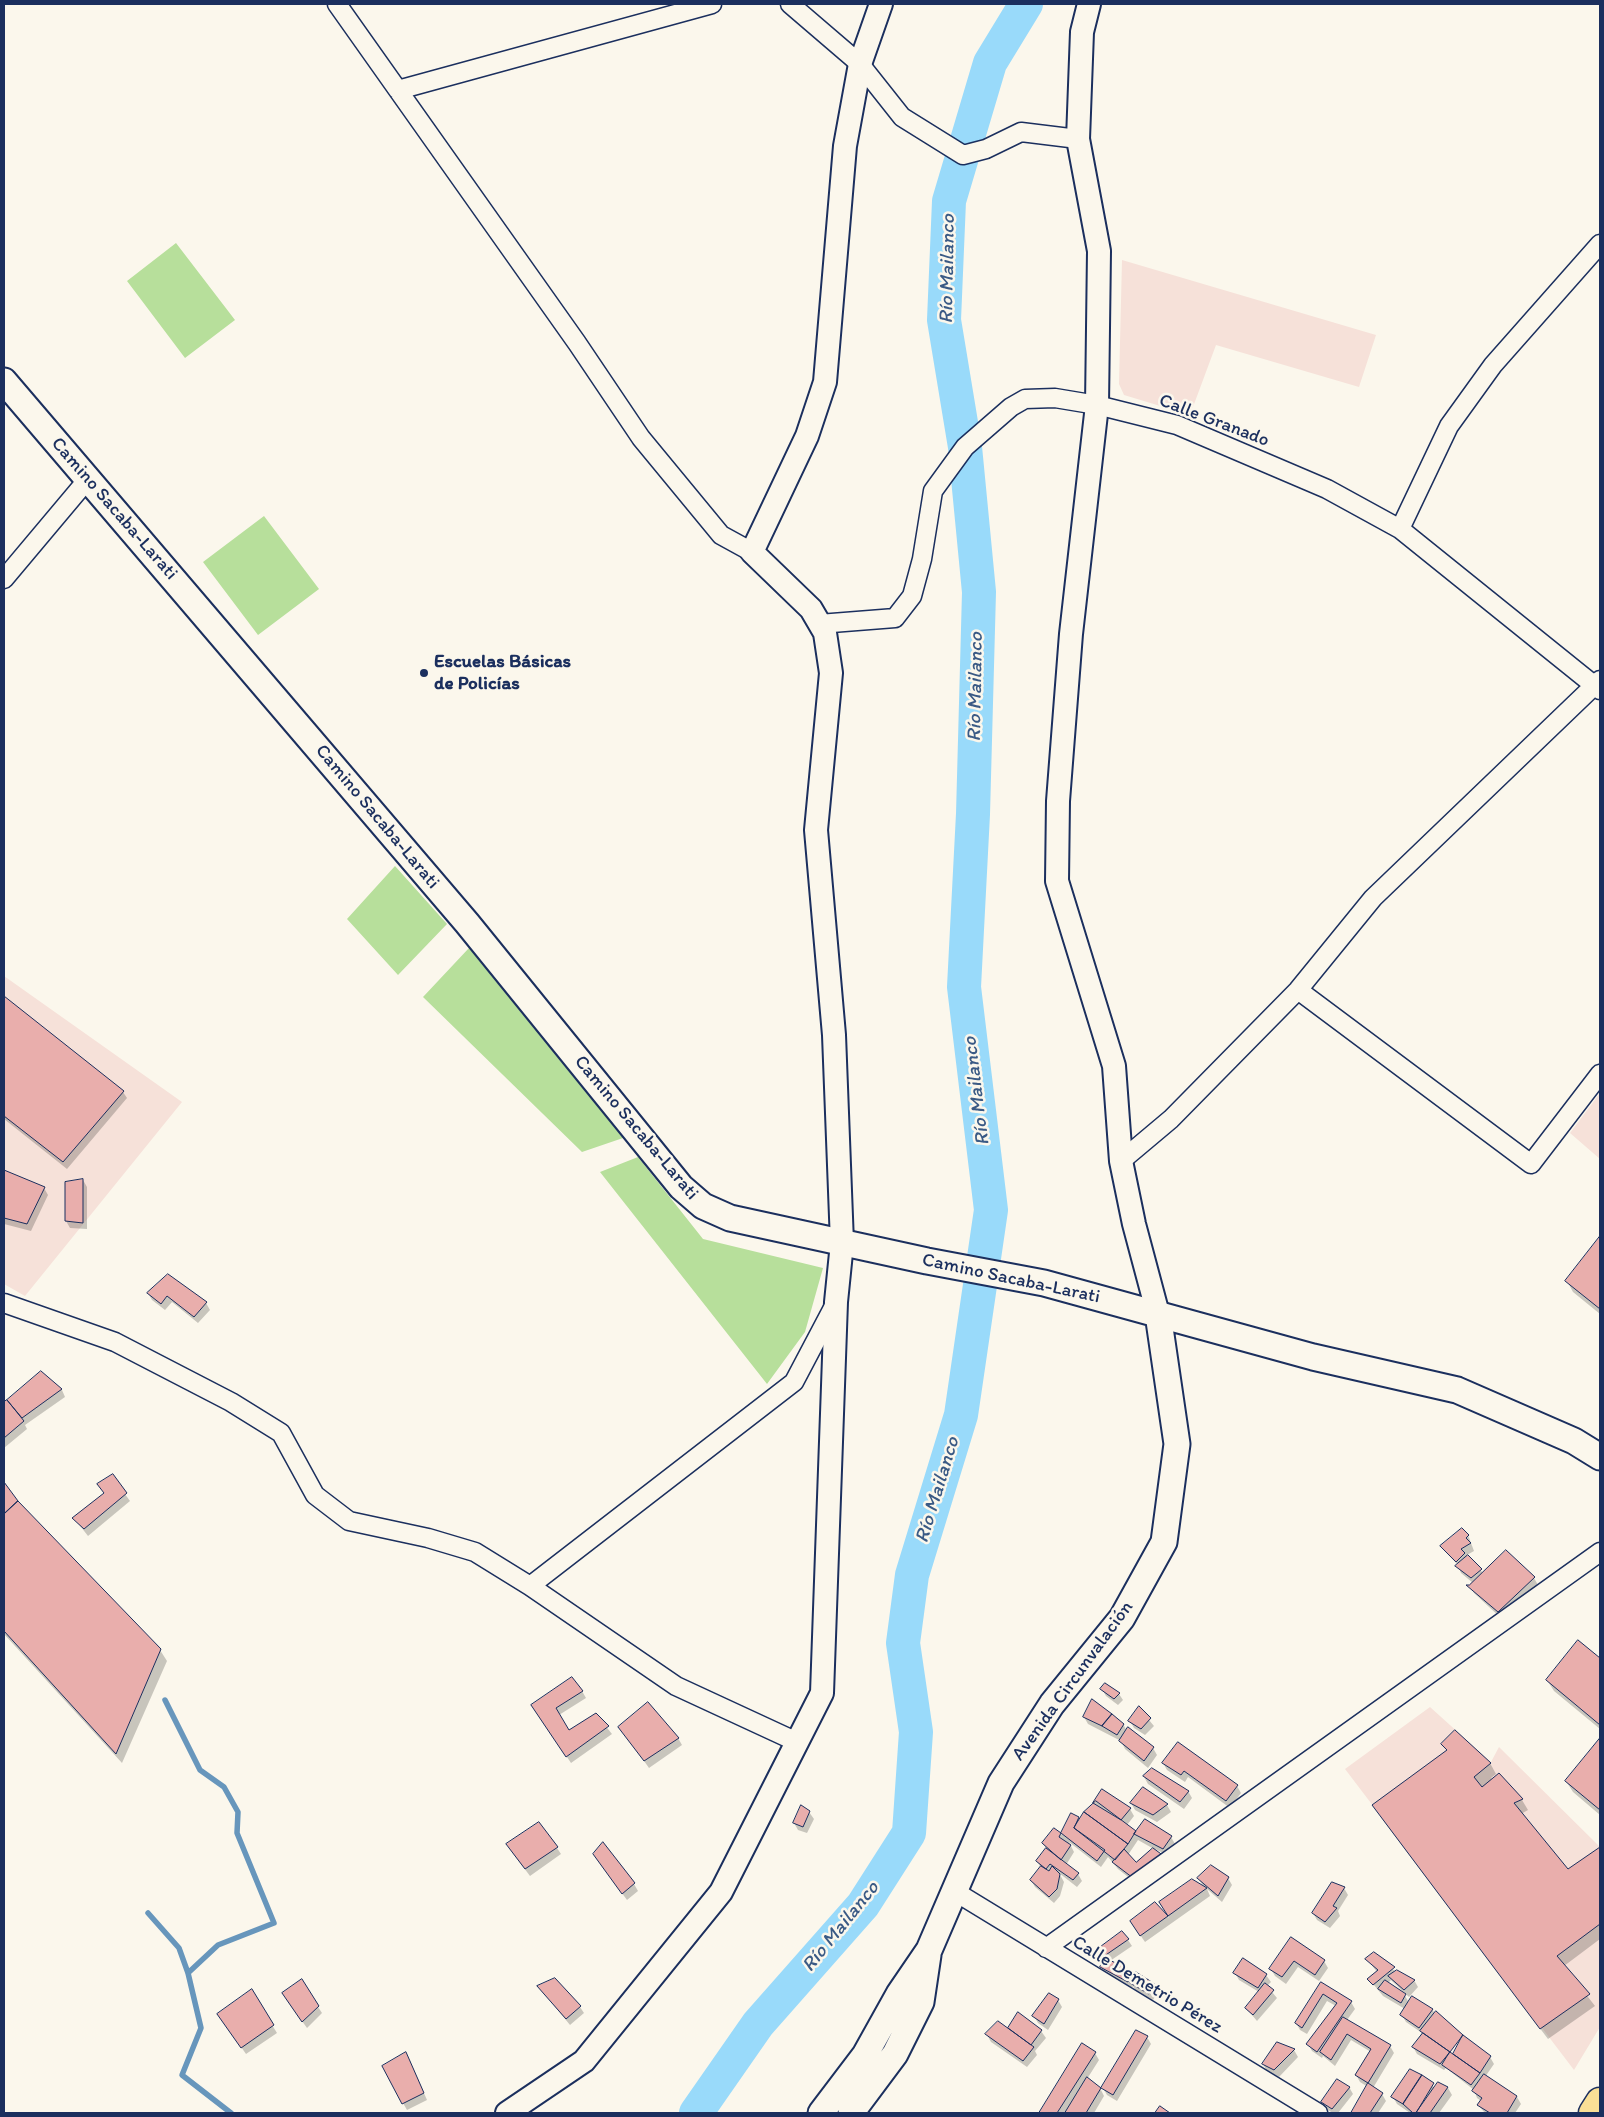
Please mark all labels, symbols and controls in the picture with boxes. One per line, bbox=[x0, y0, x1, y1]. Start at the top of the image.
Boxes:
water label: Río Mailanco bbox=[935, 214, 961, 324]
street label: Calle Granado bbox=[1156, 390, 1272, 452]
street label: Camino Sacaba-Larati bbox=[46, 433, 182, 585]
water label: Río Mailanco bbox=[963, 632, 989, 742]
place label: Escuelas Básicas de Policías bbox=[434, 651, 571, 695]
marker: Escuelas Básicas de Policías bbox=[418, 667, 430, 679]
street label: Camino Sacaba-Larati bbox=[310, 740, 444, 894]
water label: Río Mailanco bbox=[958, 1035, 996, 1147]
street label: Camino Sacaba-Larati bbox=[569, 1051, 703, 1205]
street label: Camino Sacaba-Larati bbox=[920, 1249, 1102, 1309]
water label: Río Mailanco bbox=[911, 1434, 965, 1546]
street label: Avenida Circunvalación bbox=[1007, 1597, 1139, 1765]
water label: Río Mailanco bbox=[797, 1877, 885, 1977]
street label: Calle Demetrio Pérez bbox=[1068, 1931, 1226, 2039]

